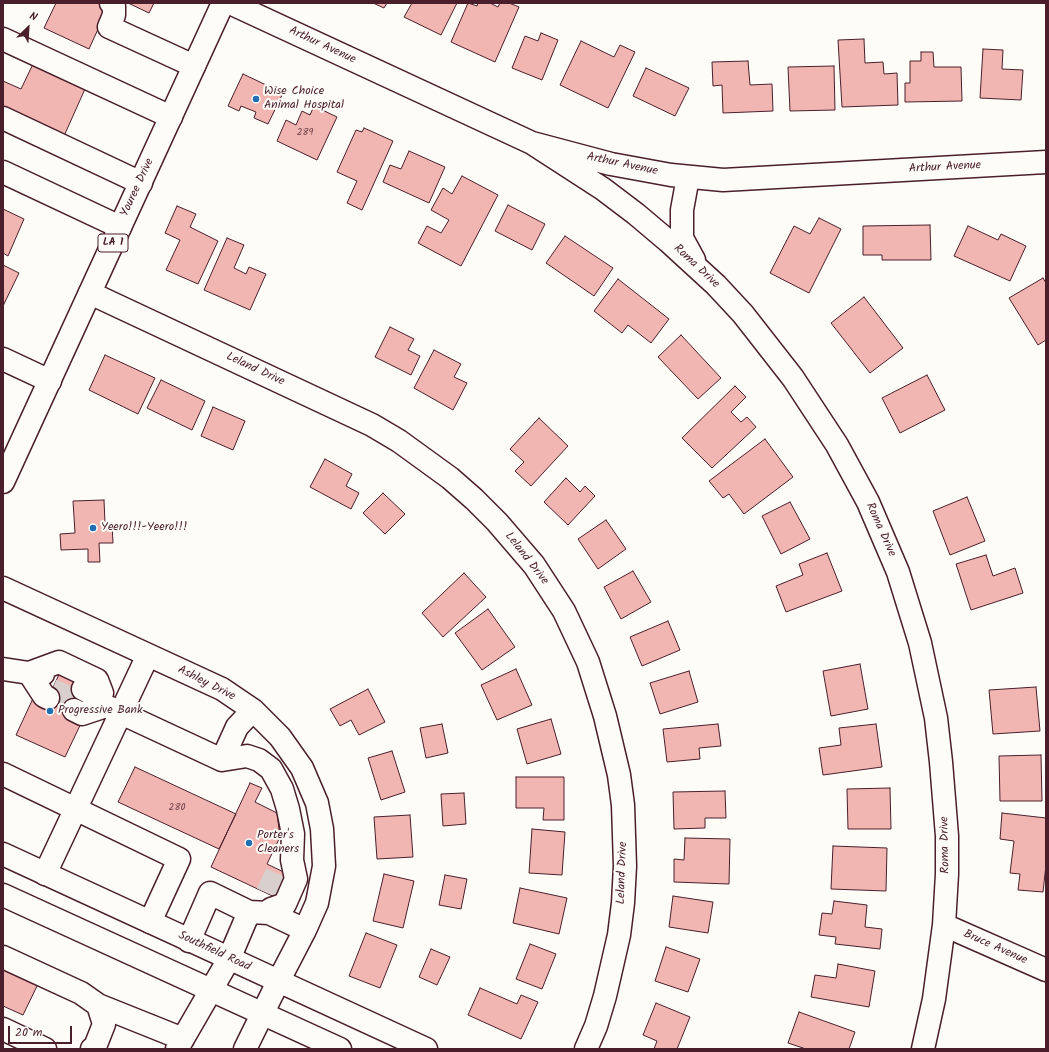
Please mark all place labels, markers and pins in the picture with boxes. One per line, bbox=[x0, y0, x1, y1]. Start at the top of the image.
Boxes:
place label: Wise Choice Animal Hospital bbox=[264, 85, 344, 113]
marker: Wise Choice Animal Hospital bbox=[251, 94, 261, 104]
place label: Yeero!!!-Yeero!!! bbox=[101, 521, 187, 535]
marker: Yeero!!!-Yeero!!! bbox=[88, 523, 98, 533]
place label: Progressive Bank bbox=[58, 704, 143, 718]
marker: Progressive Bank bbox=[45, 706, 55, 716]
place label: Porter's Cleaners bbox=[257, 829, 299, 857]
marker: Porter's Cleaners bbox=[244, 838, 254, 848]

